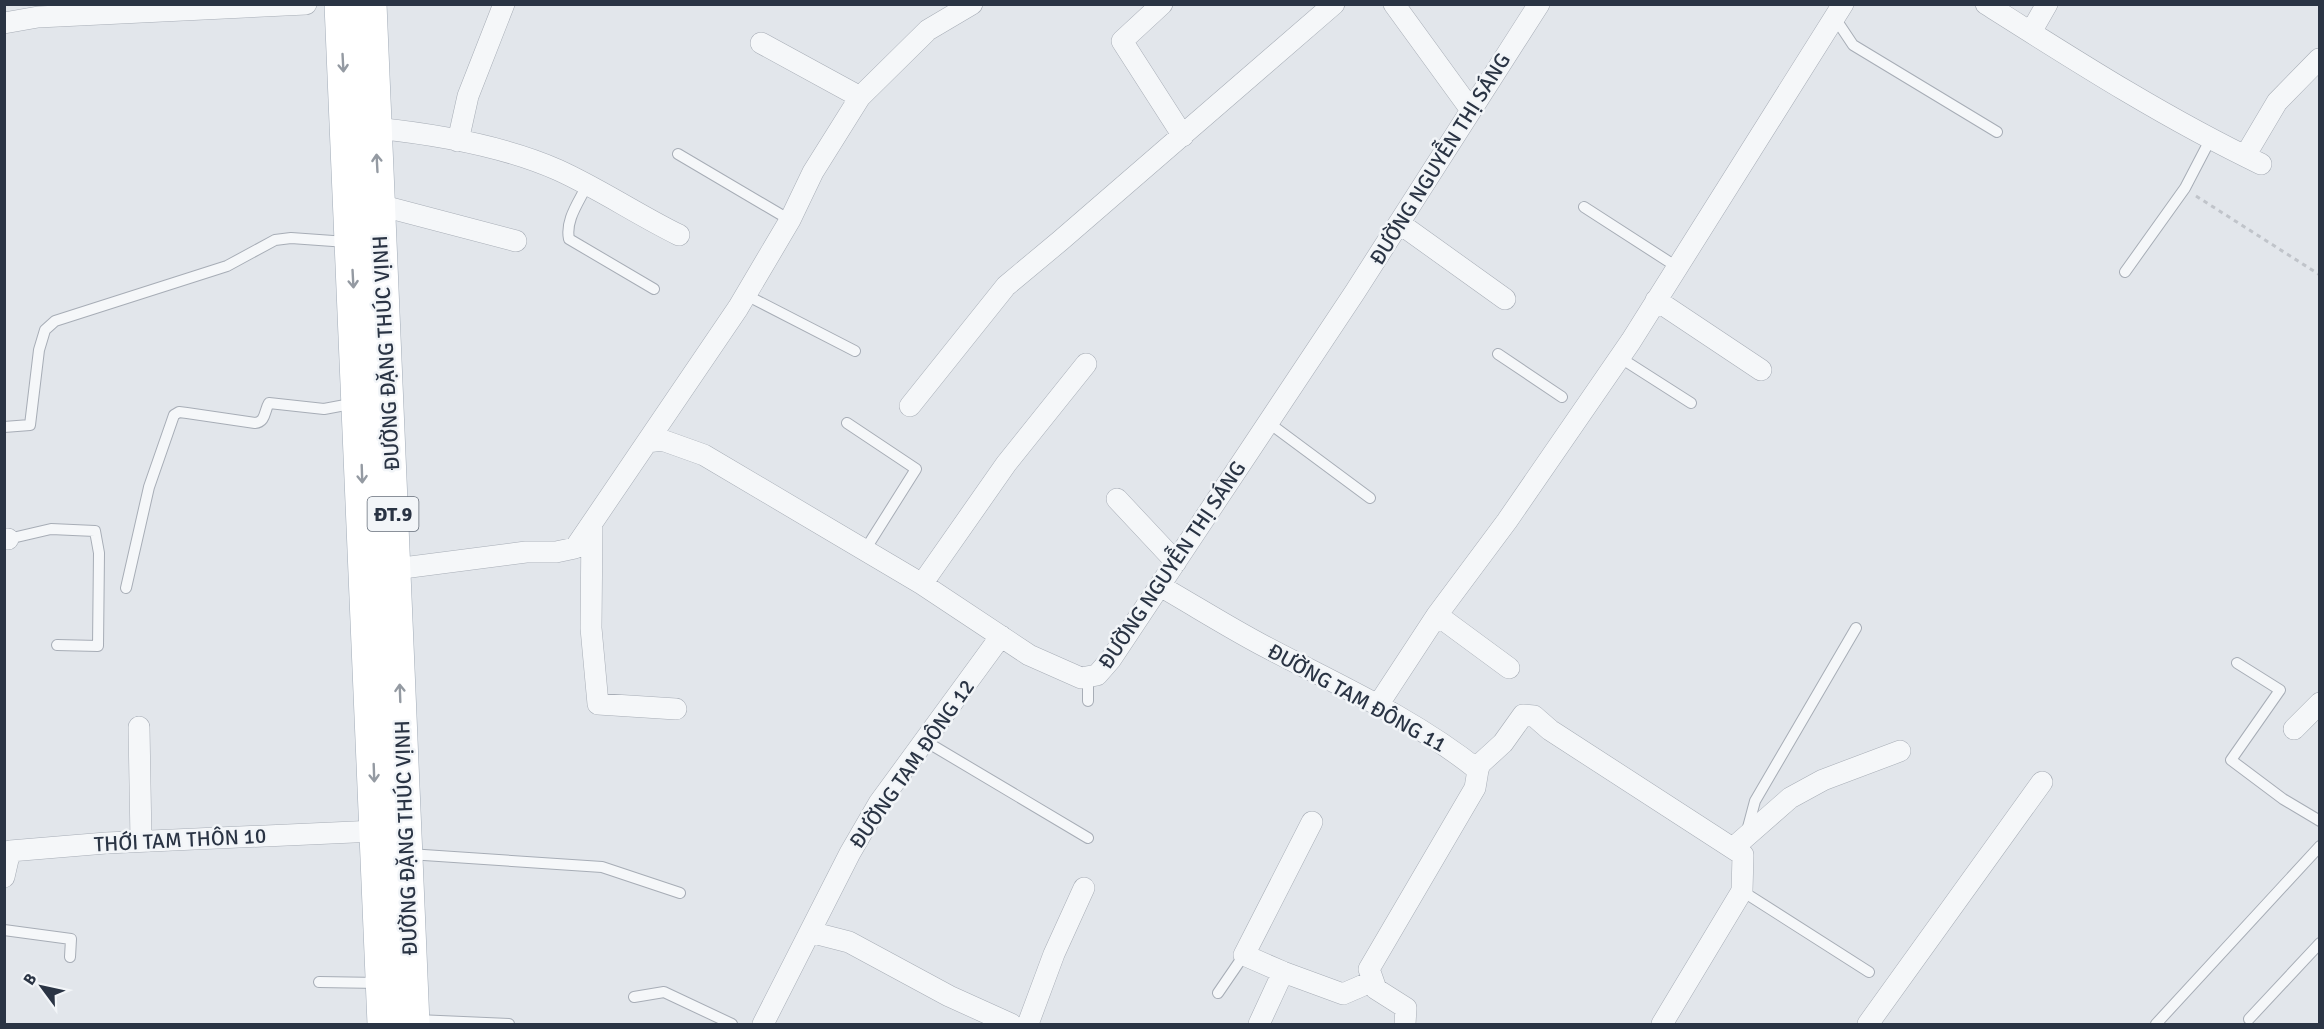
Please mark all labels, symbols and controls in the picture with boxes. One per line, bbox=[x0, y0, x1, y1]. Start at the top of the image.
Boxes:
street label: ĐƯỜNG NGUYỄN THỊ SÁNG bbox=[1362, 47, 1516, 270]
one-way arrow bbox=[338, 52, 349, 72]
one-way arrow bbox=[371, 153, 382, 173]
street label: ĐƯỜNG ĐẶNG THÚC VỊNH bbox=[367, 235, 405, 471]
one-way arrow bbox=[348, 268, 359, 288]
street label: ĐƯỜNG NGUYỄN THỊ SÁNG bbox=[1090, 455, 1251, 674]
one-way arrow bbox=[356, 463, 367, 483]
road number: ĐT.9 bbox=[368, 497, 418, 531]
street label: ĐƯỜNG TAM ĐÔNG 11 bbox=[1263, 638, 1451, 758]
street label: ĐƯỜNG TAM ĐÔNG 12 bbox=[844, 674, 980, 854]
one-way arrow bbox=[394, 684, 405, 704]
street label: ĐƯỜNG ĐẶNG THÚC VỊNH bbox=[389, 720, 423, 956]
one-way arrow bbox=[368, 763, 379, 783]
street label: THỚI TAM THÔN 10 bbox=[93, 823, 267, 857]
north arrow bbox=[12, 957, 72, 1017]
text: B bbox=[19, 970, 41, 989]

